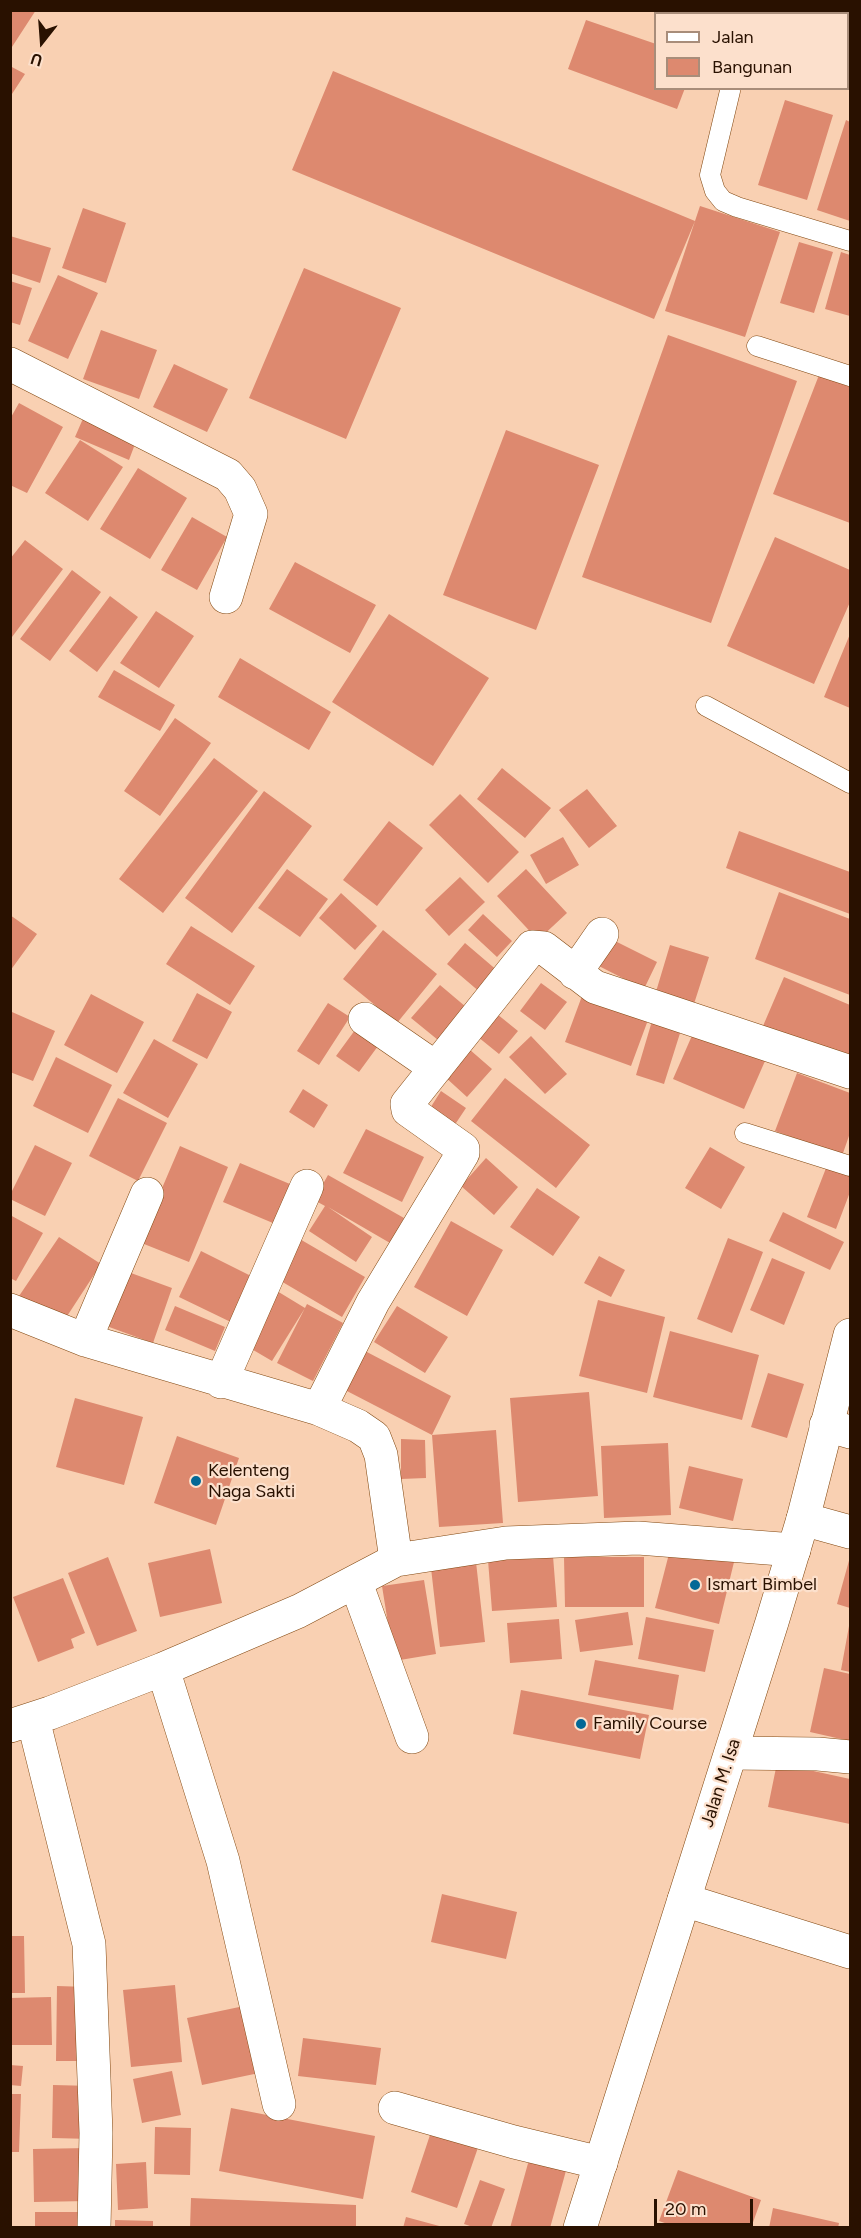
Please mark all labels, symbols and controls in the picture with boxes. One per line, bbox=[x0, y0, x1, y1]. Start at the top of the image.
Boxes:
north arrow bbox=[12, 12, 72, 72]
legend bbox=[654, 12, 849, 90]
text: Jalan bbox=[712, 26, 754, 48]
text: U bbox=[28, 49, 45, 70]
text: Bangunan bbox=[712, 56, 792, 78]
place label: Kelenteng Naga Sakti bbox=[208, 1460, 295, 1502]
marker: Kelenteng Naga Sakti bbox=[189, 1474, 203, 1488]
place label: Ismart Bimbel bbox=[707, 1574, 817, 1596]
marker: Ismart Bimbel bbox=[688, 1578, 702, 1592]
place label: Family Course bbox=[593, 1713, 707, 1735]
marker: Family Course bbox=[574, 1717, 588, 1731]
street label: Jalan M. Isa bbox=[697, 1736, 745, 1830]
scale bar bbox=[657, 2187, 756, 2225]
text: 20 m bbox=[665, 2198, 706, 2220]

